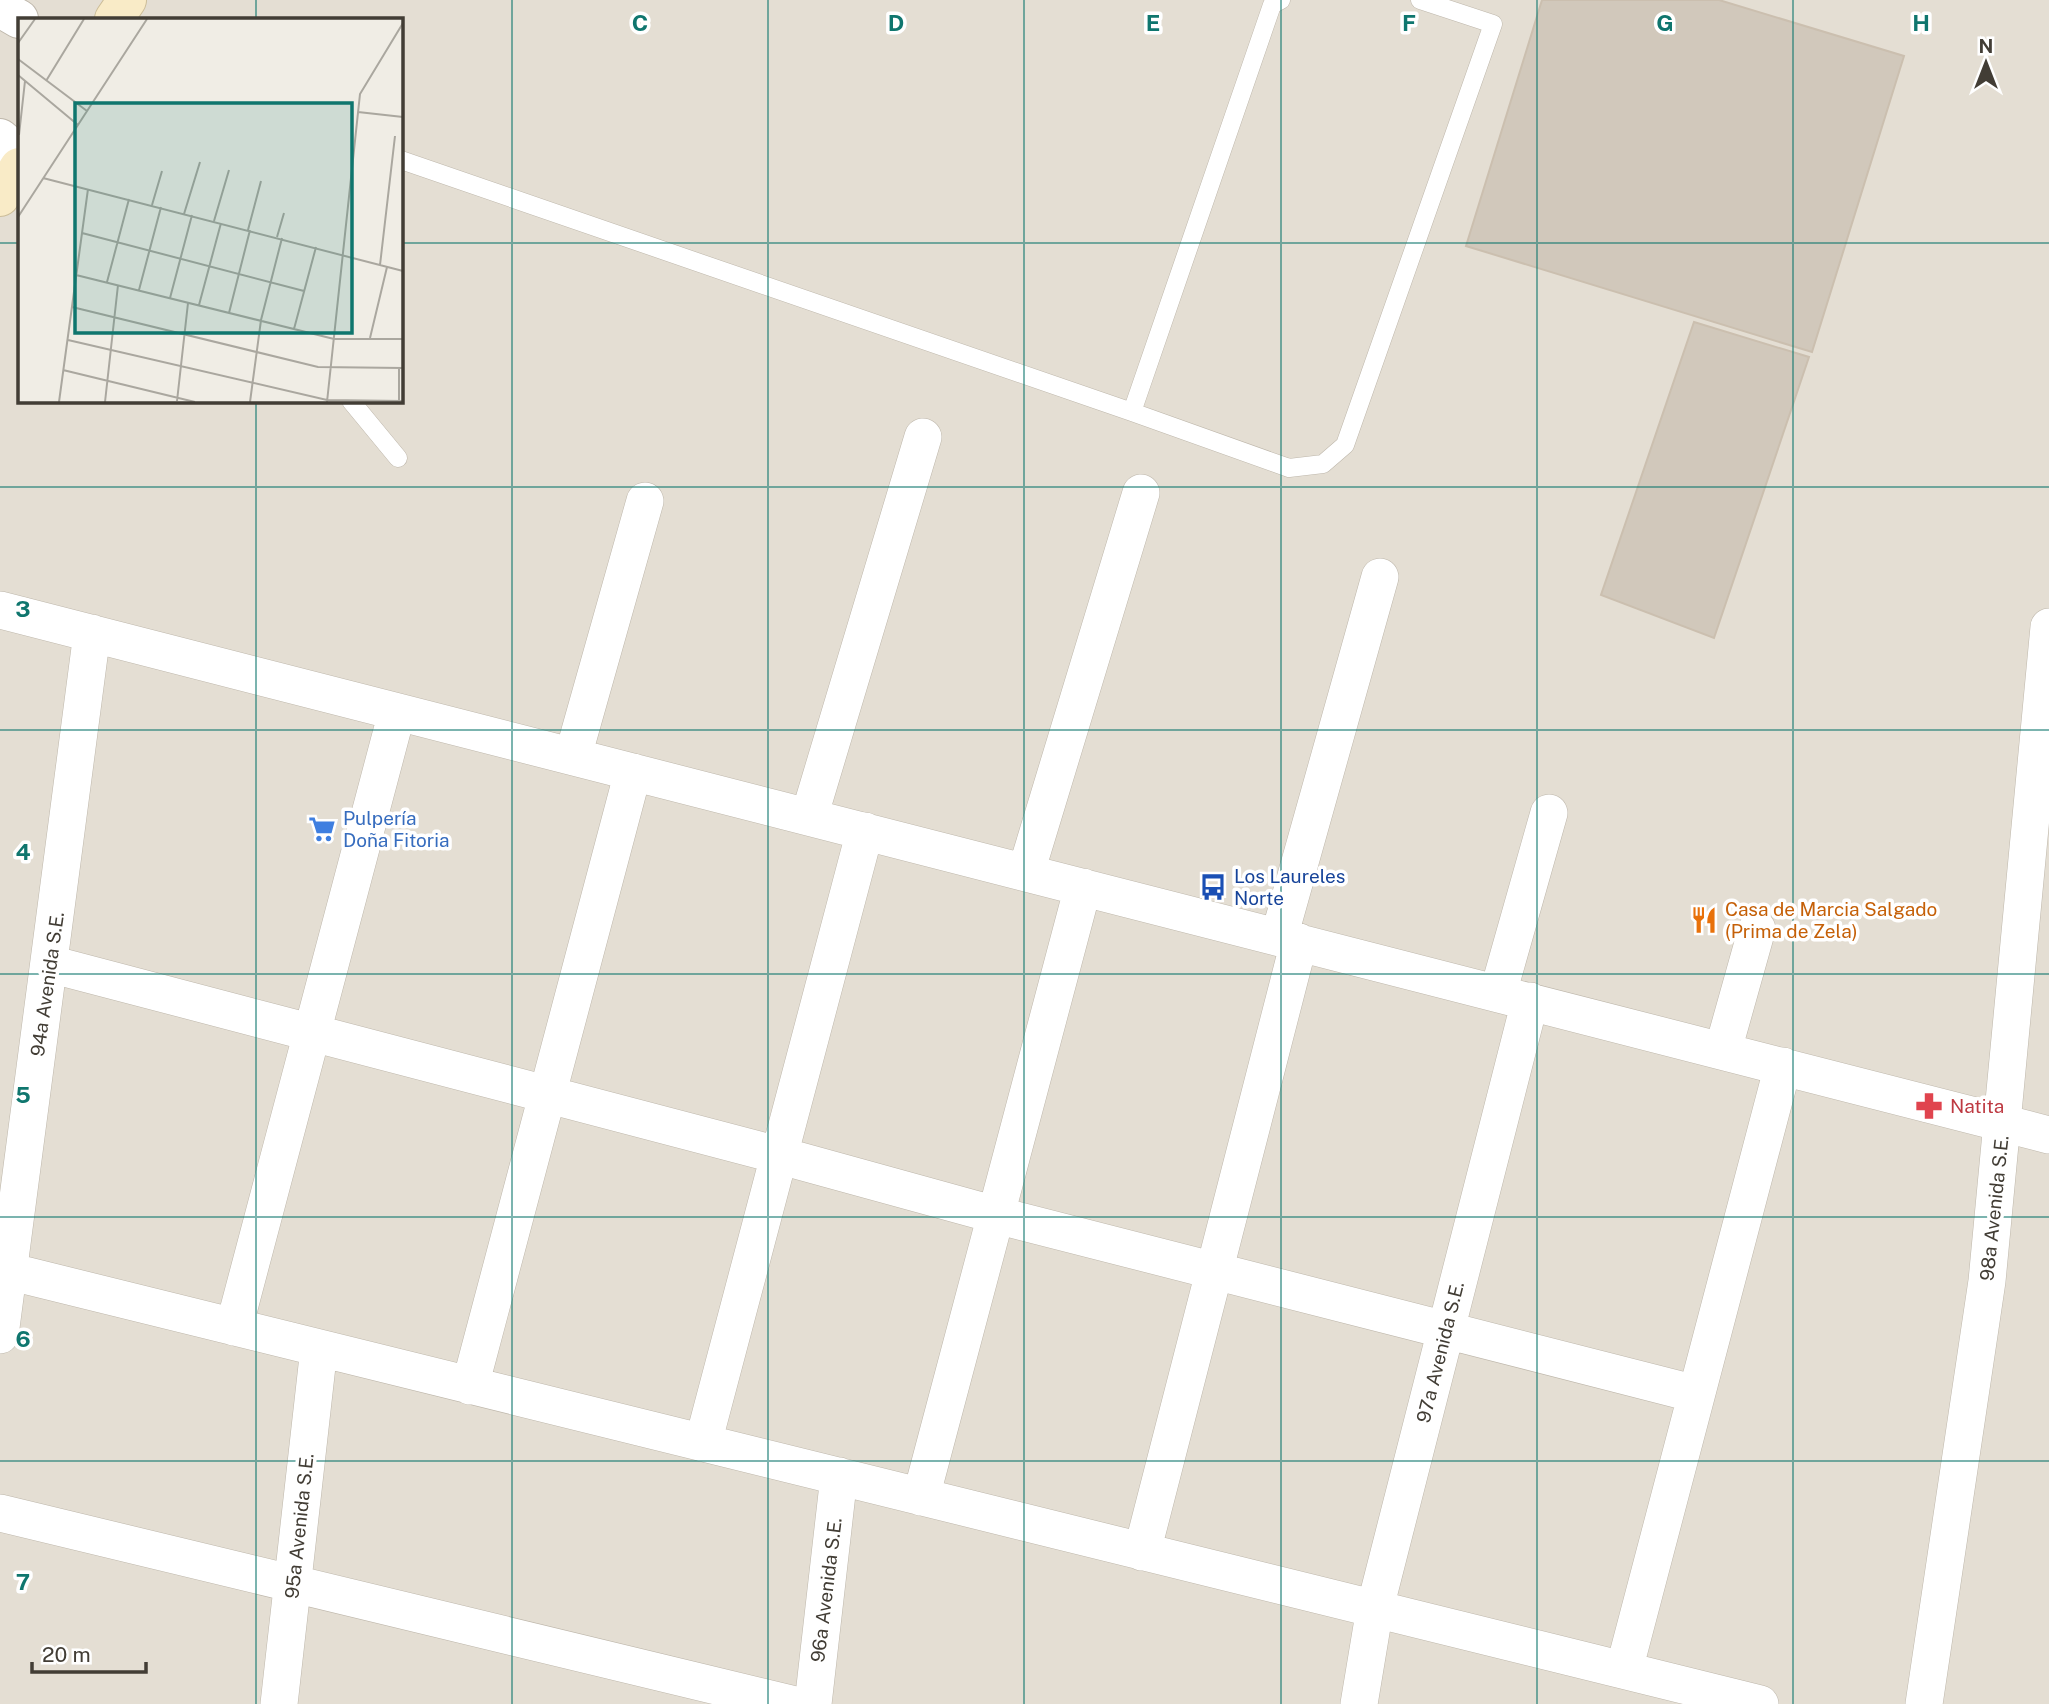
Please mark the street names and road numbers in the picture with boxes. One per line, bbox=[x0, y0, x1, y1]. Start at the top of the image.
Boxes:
street label: 94a Avenida S.E. bbox=[26, 910, 68, 1058]
street label: 98a Avenida S.E. bbox=[1975, 1134, 2013, 1282]
street label: 97a Avenida S.E. bbox=[1412, 1279, 1468, 1425]
street label: 95a Avenida S.E. bbox=[280, 1452, 318, 1600]
street label: 96a Avenida S.E. bbox=[806, 1516, 846, 1664]

